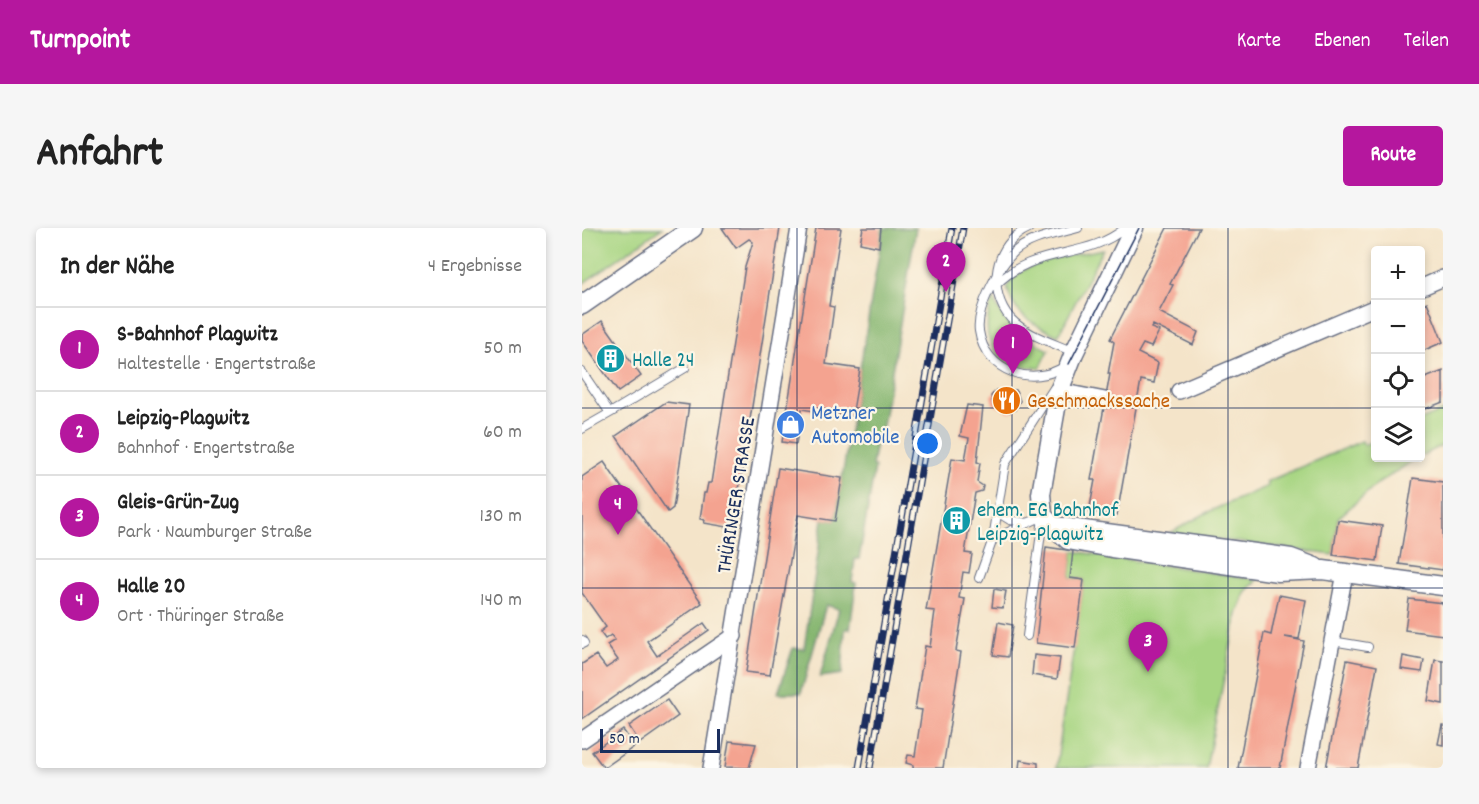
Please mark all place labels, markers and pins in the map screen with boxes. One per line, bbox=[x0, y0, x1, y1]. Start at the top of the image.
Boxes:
pin: 2 bbox=[926, 242, 966, 292]
pin: 1 bbox=[994, 324, 1032, 374]
building icon: Halle 24 bbox=[595, 343, 627, 375]
place label: Halle 24 bbox=[632, 347, 695, 377]
restaurant icon: Geschmackssache bbox=[990, 384, 1022, 416]
place label: Geschmackssache bbox=[1027, 388, 1170, 418]
place label: Metzner Automobile bbox=[811, 400, 900, 454]
shop icon: Metzner Automobile bbox=[774, 408, 806, 440]
pin: 4 bbox=[598, 486, 638, 535]
place label: ehem. EG Bahnhof Leipzig-Plagwitz bbox=[977, 497, 1119, 551]
building icon: ehem. EG Bahnhof Leipzig-Plagwitz bbox=[940, 505, 972, 537]
pin: 3 bbox=[1128, 622, 1168, 672]

